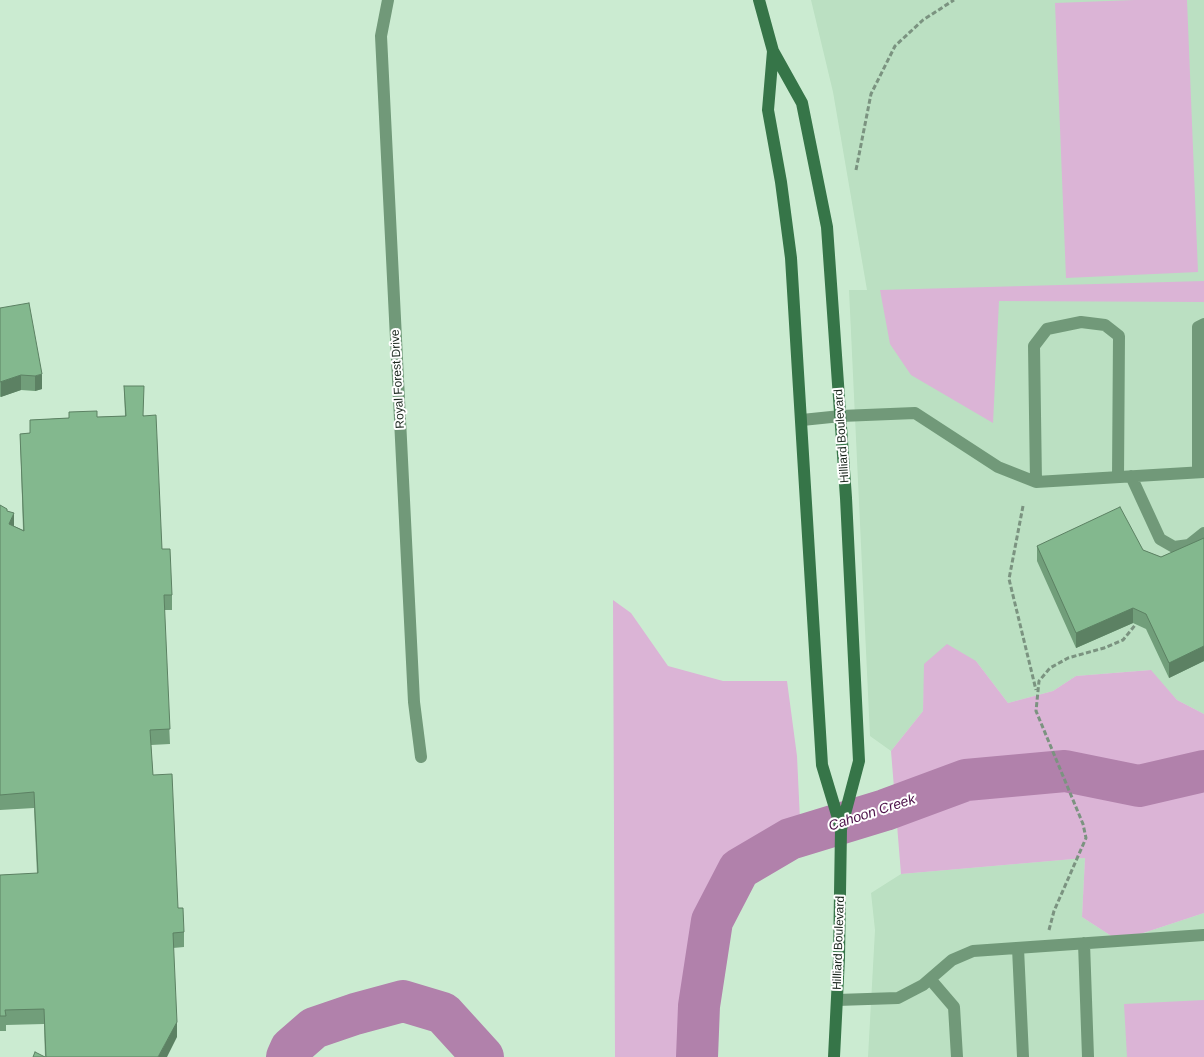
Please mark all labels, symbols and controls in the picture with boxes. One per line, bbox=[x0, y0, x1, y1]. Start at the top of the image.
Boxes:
street label: Royal Forest Drive bbox=[388, 329, 408, 429]
street label: Hilliard Boulevard bbox=[832, 389, 852, 483]
water label: Cahoon Creek bbox=[826, 791, 918, 835]
street label: Hilliard Boulevard bbox=[830, 896, 848, 990]

